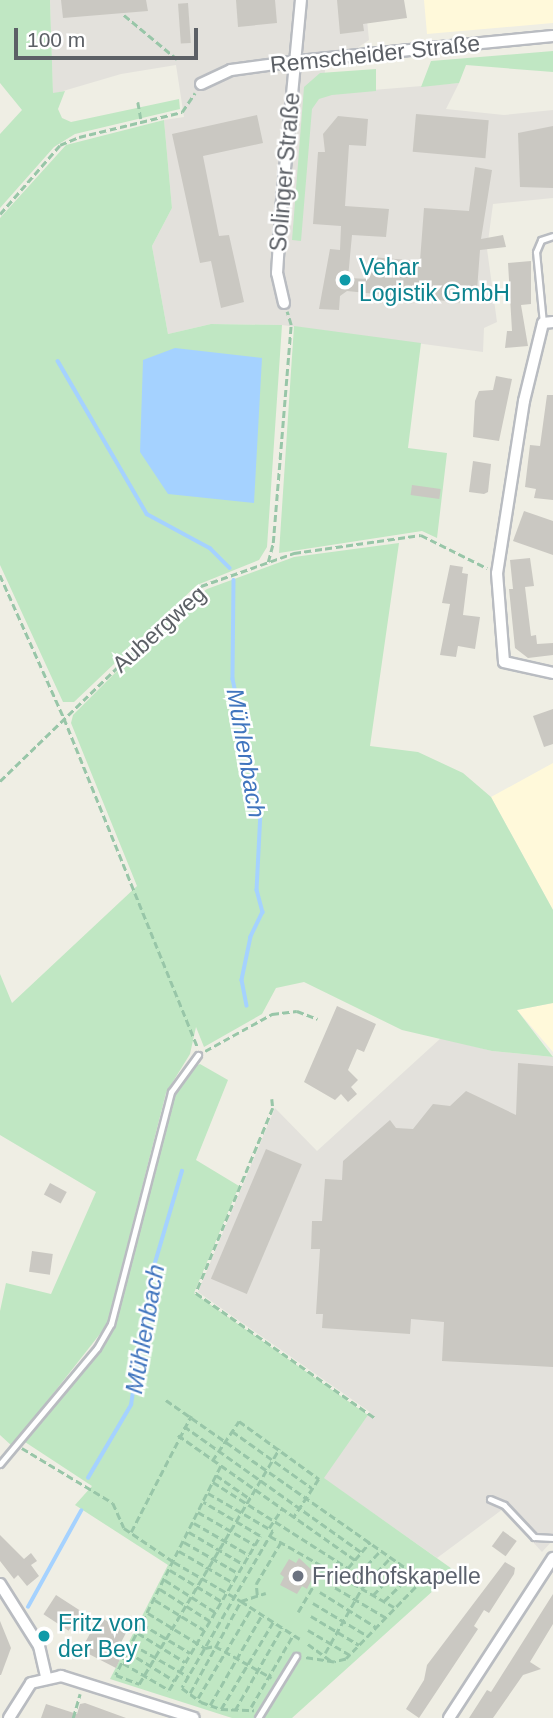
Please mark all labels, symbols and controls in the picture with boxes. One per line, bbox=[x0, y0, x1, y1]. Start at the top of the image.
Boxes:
scale bar bbox=[18, 14, 201, 58]
text: 100 m bbox=[27, 28, 85, 51]
street label: Remscheider Straße bbox=[269, 29, 481, 79]
street label: Solinger Straße bbox=[264, 91, 306, 253]
place label: Vehar Logistik GmbH bbox=[359, 253, 510, 307]
marker: Vehar Logistik GmbH bbox=[337, 272, 353, 288]
street label: Aubergweg bbox=[107, 580, 211, 678]
water label: Mühlenbach bbox=[220, 686, 272, 820]
water label: Mühlenbach bbox=[119, 1262, 171, 1396]
place label: Friedhofskapelle bbox=[312, 1562, 481, 1590]
marker: Friedhofskapelle bbox=[290, 1568, 306, 1584]
place label: Fritz von der Bey bbox=[58, 1609, 146, 1663]
marker: Fritz von der Bey bbox=[36, 1628, 52, 1644]

